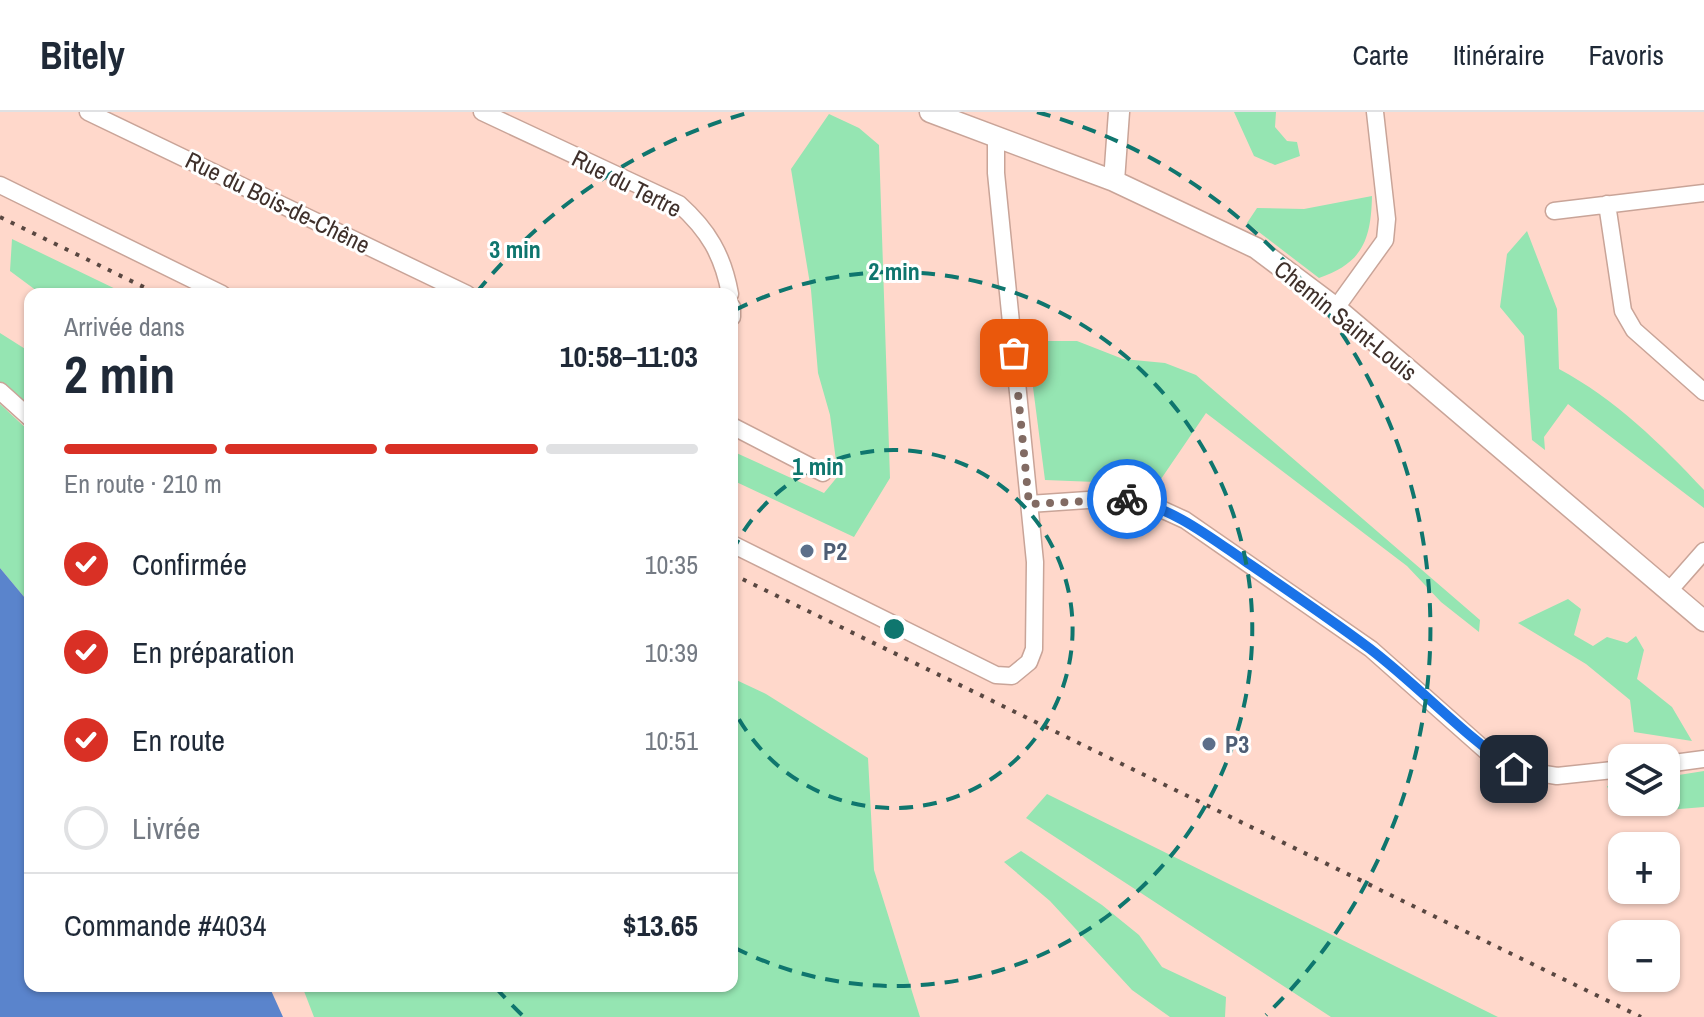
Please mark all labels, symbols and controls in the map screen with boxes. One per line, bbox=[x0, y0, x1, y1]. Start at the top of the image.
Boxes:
text: Bitely bbox=[40, 30, 125, 81]
text: Carte bbox=[1353, 36, 1409, 74]
text: Itinéraire bbox=[1453, 36, 1545, 74]
text: Favoris bbox=[1589, 36, 1664, 74]
street label: Rue du Tertre bbox=[567, 142, 687, 224]
street label: Rue du Bois-de-Chêne bbox=[181, 143, 375, 261]
text: 3 min bbox=[489, 233, 541, 265]
street label: Chemin Saint-Louis bbox=[1268, 252, 1424, 388]
text: 2 min bbox=[868, 255, 920, 287]
text: Arrivée dans bbox=[64, 309, 185, 344]
pin bbox=[980, 319, 1048, 387]
icon: bag bbox=[992, 331, 1036, 375]
text: 10:58–11:03 bbox=[560, 336, 698, 376]
text: 2 min bbox=[64, 339, 175, 409]
text: 1 min bbox=[792, 450, 844, 482]
courier bbox=[1087, 459, 1167, 539]
text: En route · 210 m bbox=[64, 466, 222, 501]
icon: bike bbox=[1105, 477, 1149, 521]
place label: P2 bbox=[823, 535, 847, 567]
icon: check bbox=[64, 542, 108, 586]
marker: P2 bbox=[798, 542, 816, 560]
text: Confirmée bbox=[132, 544, 247, 584]
text: 10:35 bbox=[645, 547, 698, 582]
centre of rings bbox=[880, 615, 908, 643]
icon: check bbox=[64, 630, 108, 674]
text: En préparation bbox=[132, 632, 295, 672]
text: 10:39 bbox=[645, 635, 698, 670]
icon: check bbox=[64, 718, 108, 762]
text: En route bbox=[132, 720, 225, 760]
text: 10:51 bbox=[645, 723, 698, 758]
place label: P3 bbox=[1225, 728, 1249, 760]
marker: P3 bbox=[1200, 735, 1218, 753]
pin bbox=[1480, 735, 1548, 803]
map controls bbox=[1608, 744, 1680, 992]
button: layers bbox=[1608, 744, 1680, 816]
icon: home bbox=[1492, 747, 1536, 791]
text: Livrée bbox=[132, 808, 200, 848]
button: + bbox=[1608, 832, 1680, 904]
text: Commande #4034 bbox=[64, 905, 266, 945]
text: $13.65 bbox=[623, 905, 698, 945]
button: − bbox=[1608, 920, 1680, 992]

